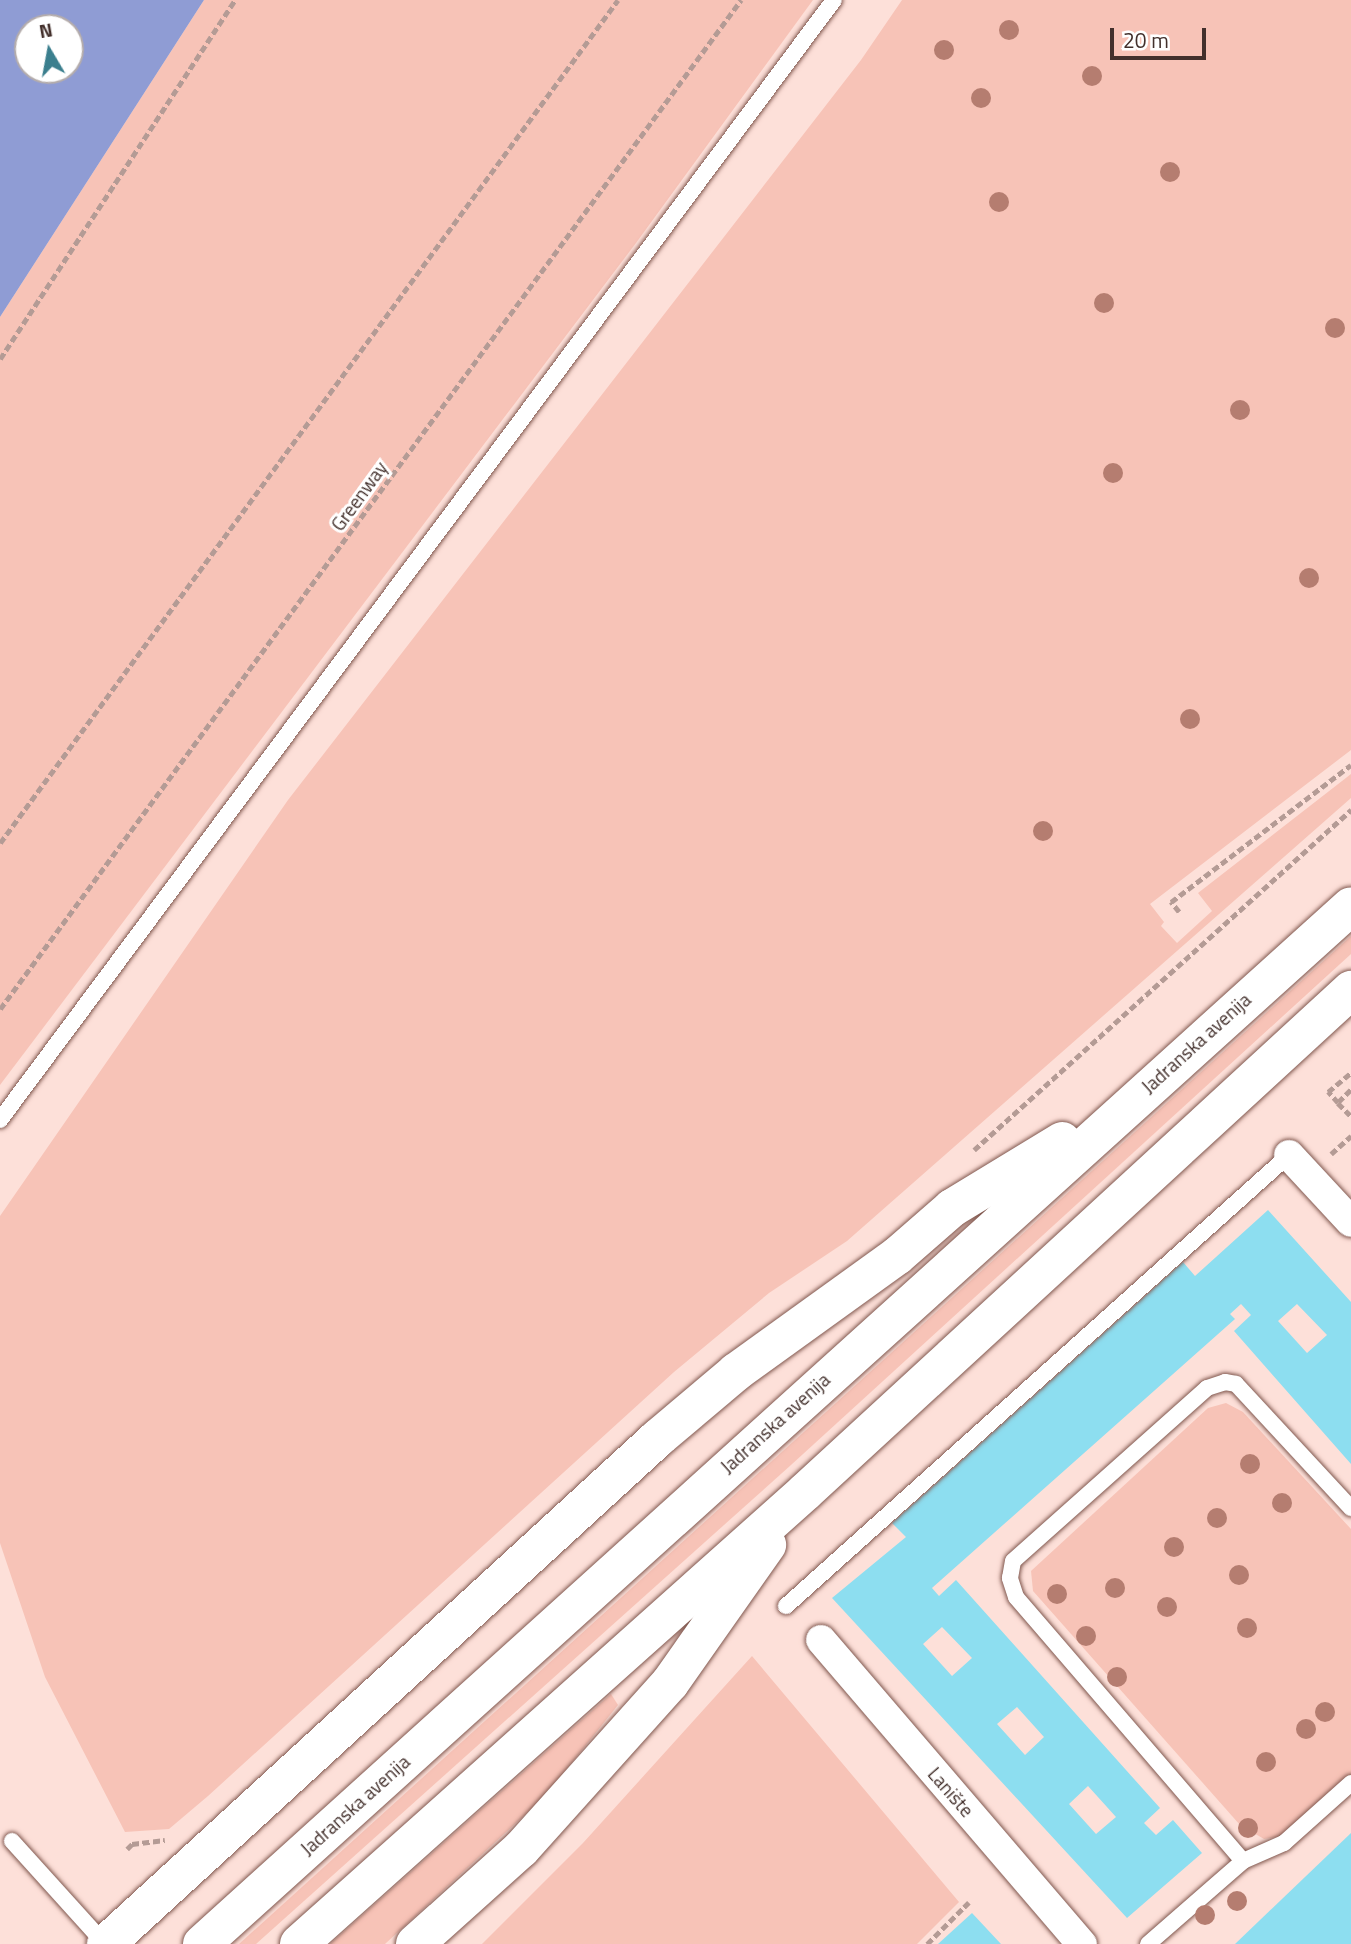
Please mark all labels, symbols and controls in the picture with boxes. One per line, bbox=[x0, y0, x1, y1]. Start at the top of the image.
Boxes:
north arrow bbox=[14, 14, 84, 84]
text: N bbox=[37, 14, 55, 45]
scale bar bbox=[1113, 14, 1209, 58]
text: 20 m bbox=[1123, 24, 1169, 56]
street label: Greenway bbox=[326, 457, 392, 535]
street label: Jadranska avenija bbox=[1137, 988, 1255, 1098]
street label: Jadranska avenija bbox=[716, 1368, 834, 1478]
street label: Jadranska avenija bbox=[296, 1750, 414, 1860]
street label: Lanište bbox=[923, 1763, 979, 1821]

